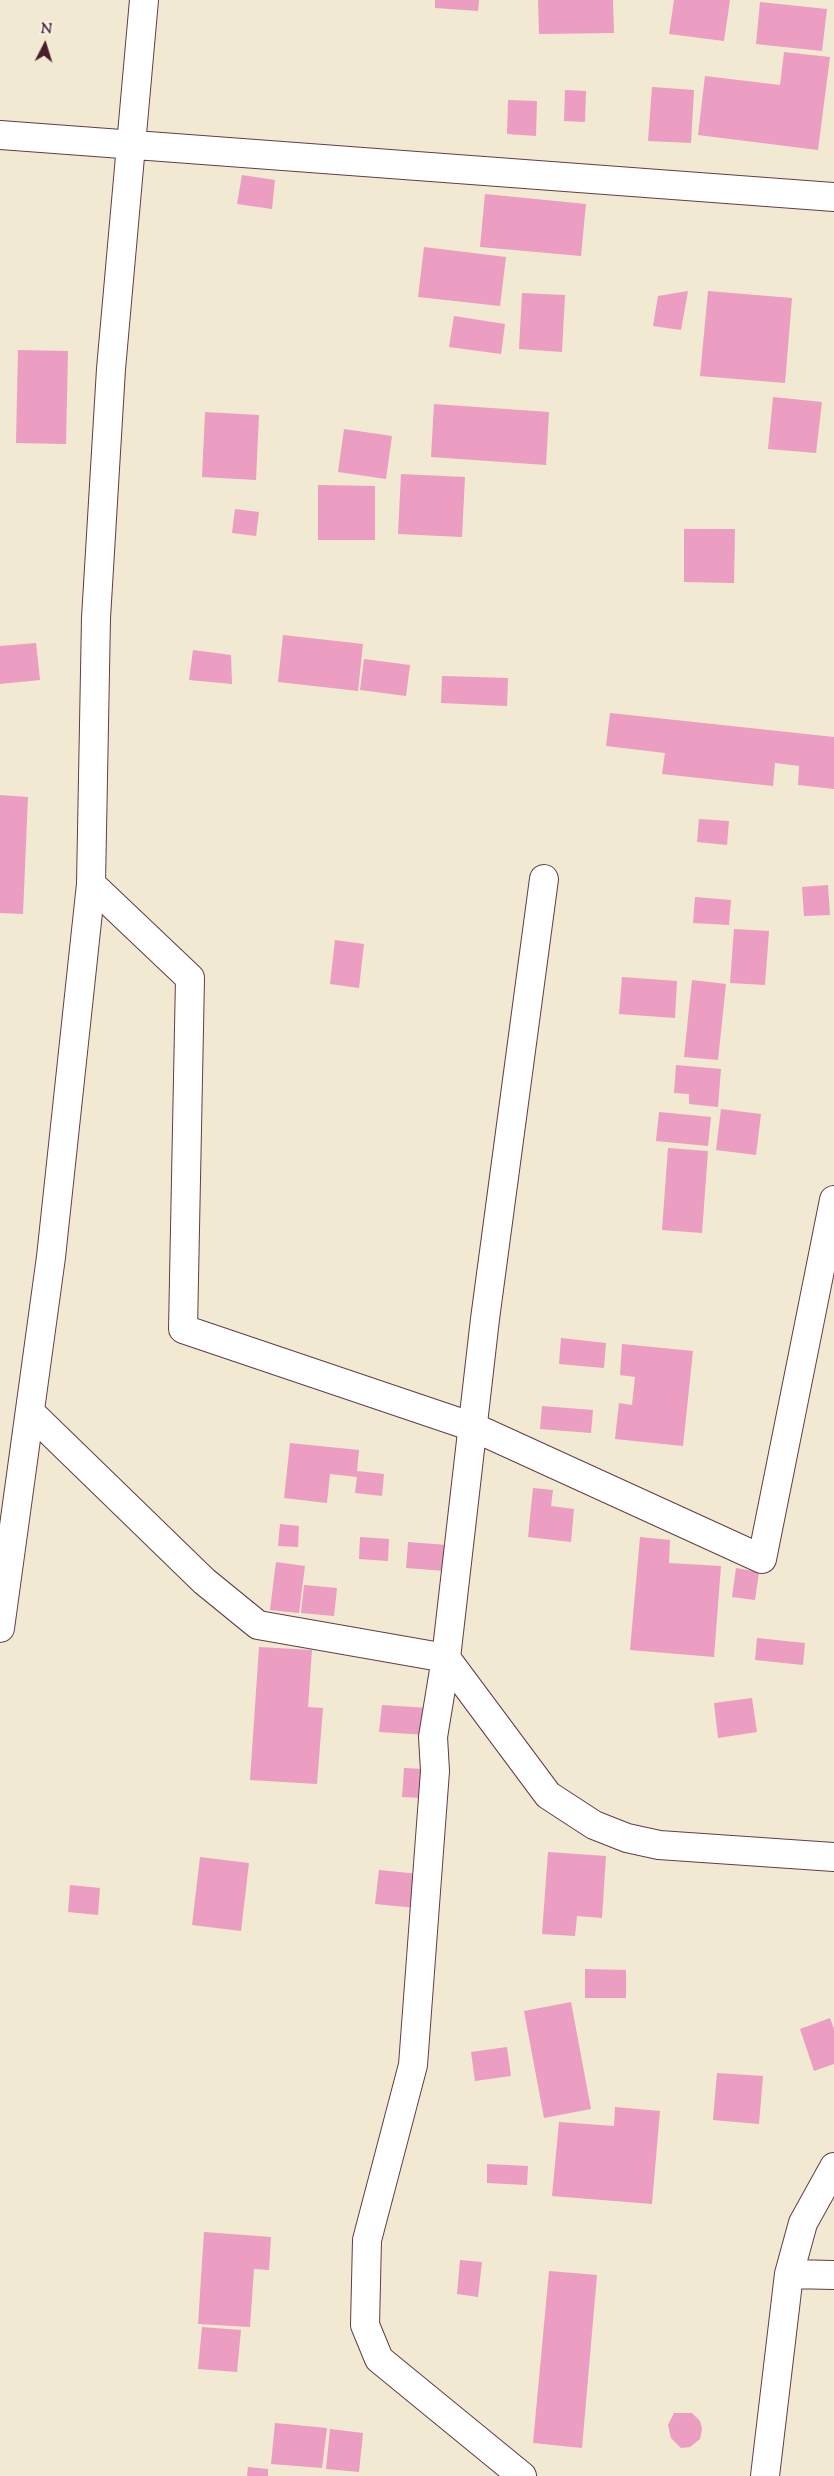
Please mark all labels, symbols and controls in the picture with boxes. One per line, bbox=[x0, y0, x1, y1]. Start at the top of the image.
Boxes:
north arrow bbox=[20, 20, 70, 70]
text: N bbox=[40, 20, 53, 41]

